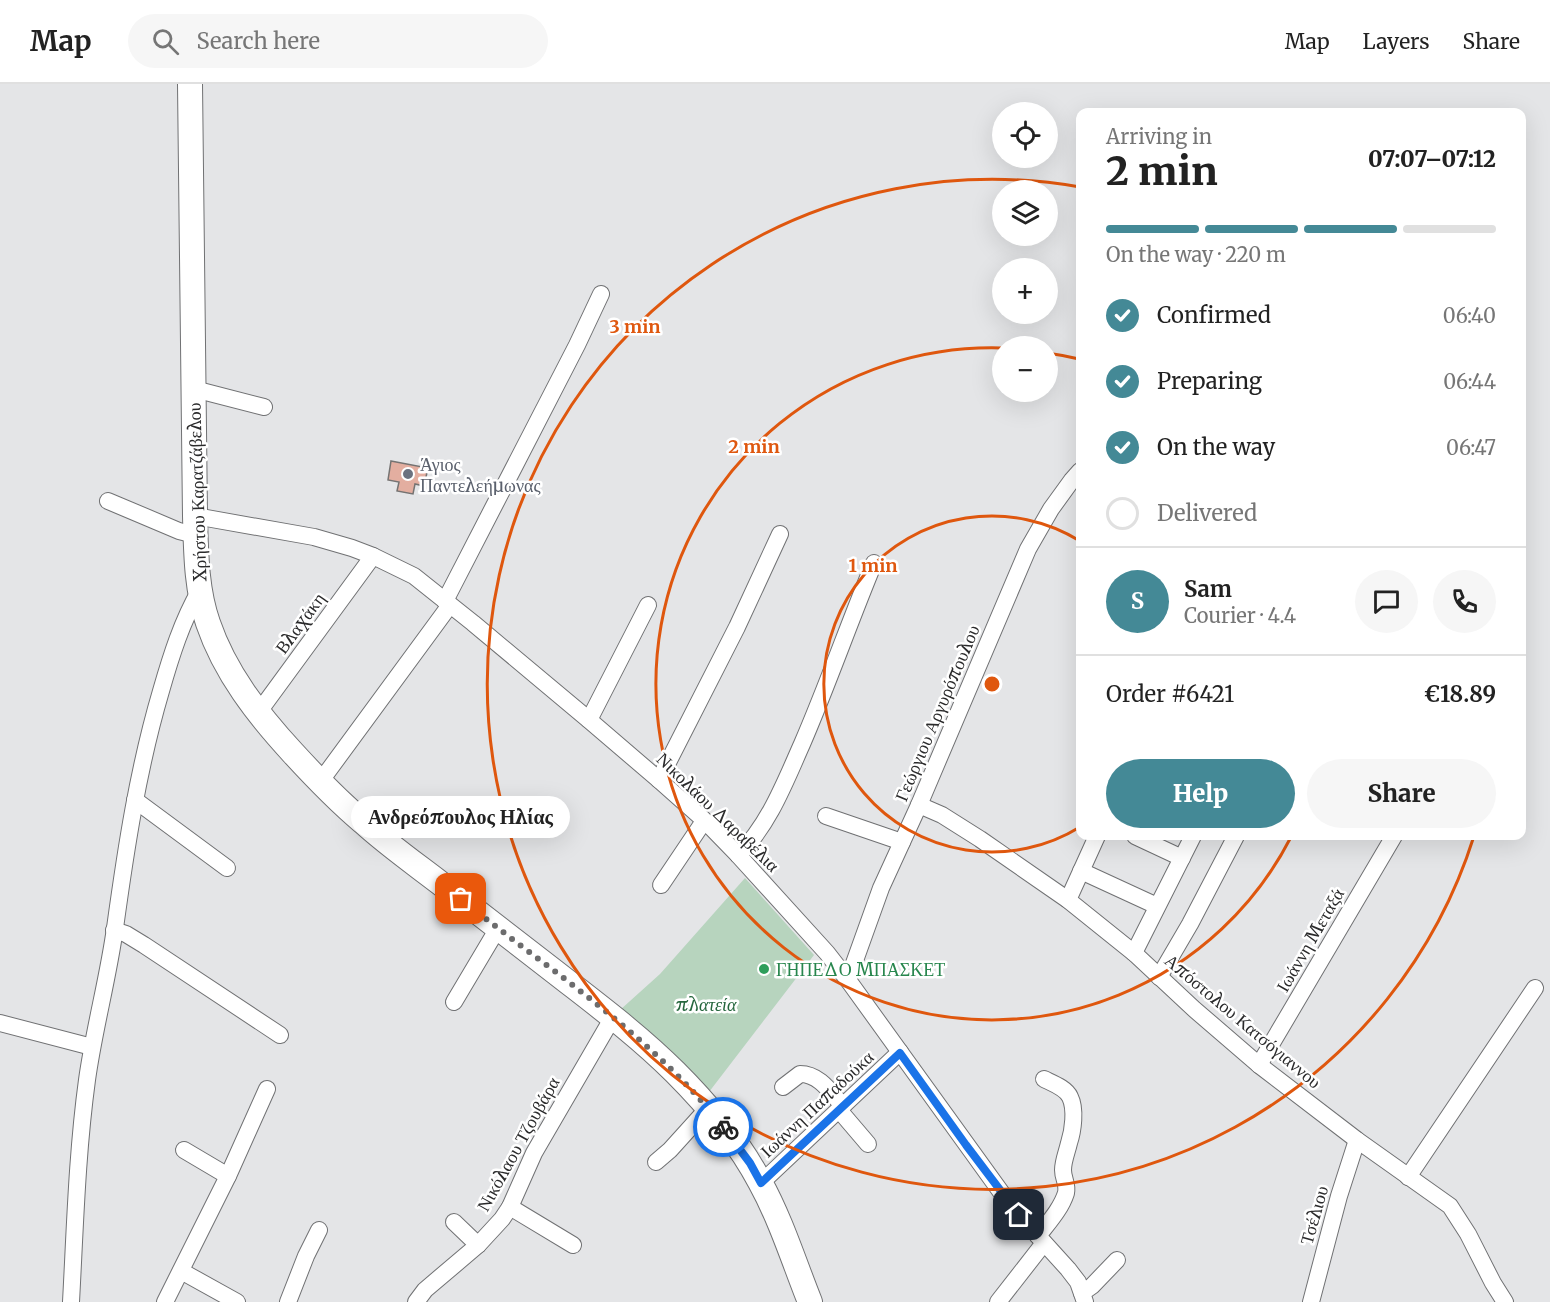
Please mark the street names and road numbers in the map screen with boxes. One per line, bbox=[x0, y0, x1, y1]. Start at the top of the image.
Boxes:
street label: Χρήστου Καρατζάβελου bbox=[182, 402, 212, 582]
street label: Βλαχάκη bbox=[270, 588, 330, 658]
street label: Γεώργιου Αργυρόπουλου bbox=[889, 621, 985, 805]
street label: Νικολάου Δαραβέλια bbox=[652, 747, 785, 877]
street label: Ιωάννη Μεταξά bbox=[1271, 884, 1349, 996]
street label: Απόστολου Κατσόγιαννου bbox=[1160, 949, 1326, 1093]
street label: Ιωάννη Παπαδούκα bbox=[756, 1045, 879, 1162]
street label: Νικόλαου Τζουβάρα bbox=[472, 1072, 565, 1215]
street label: Τσέλιου bbox=[1295, 1183, 1333, 1247]

